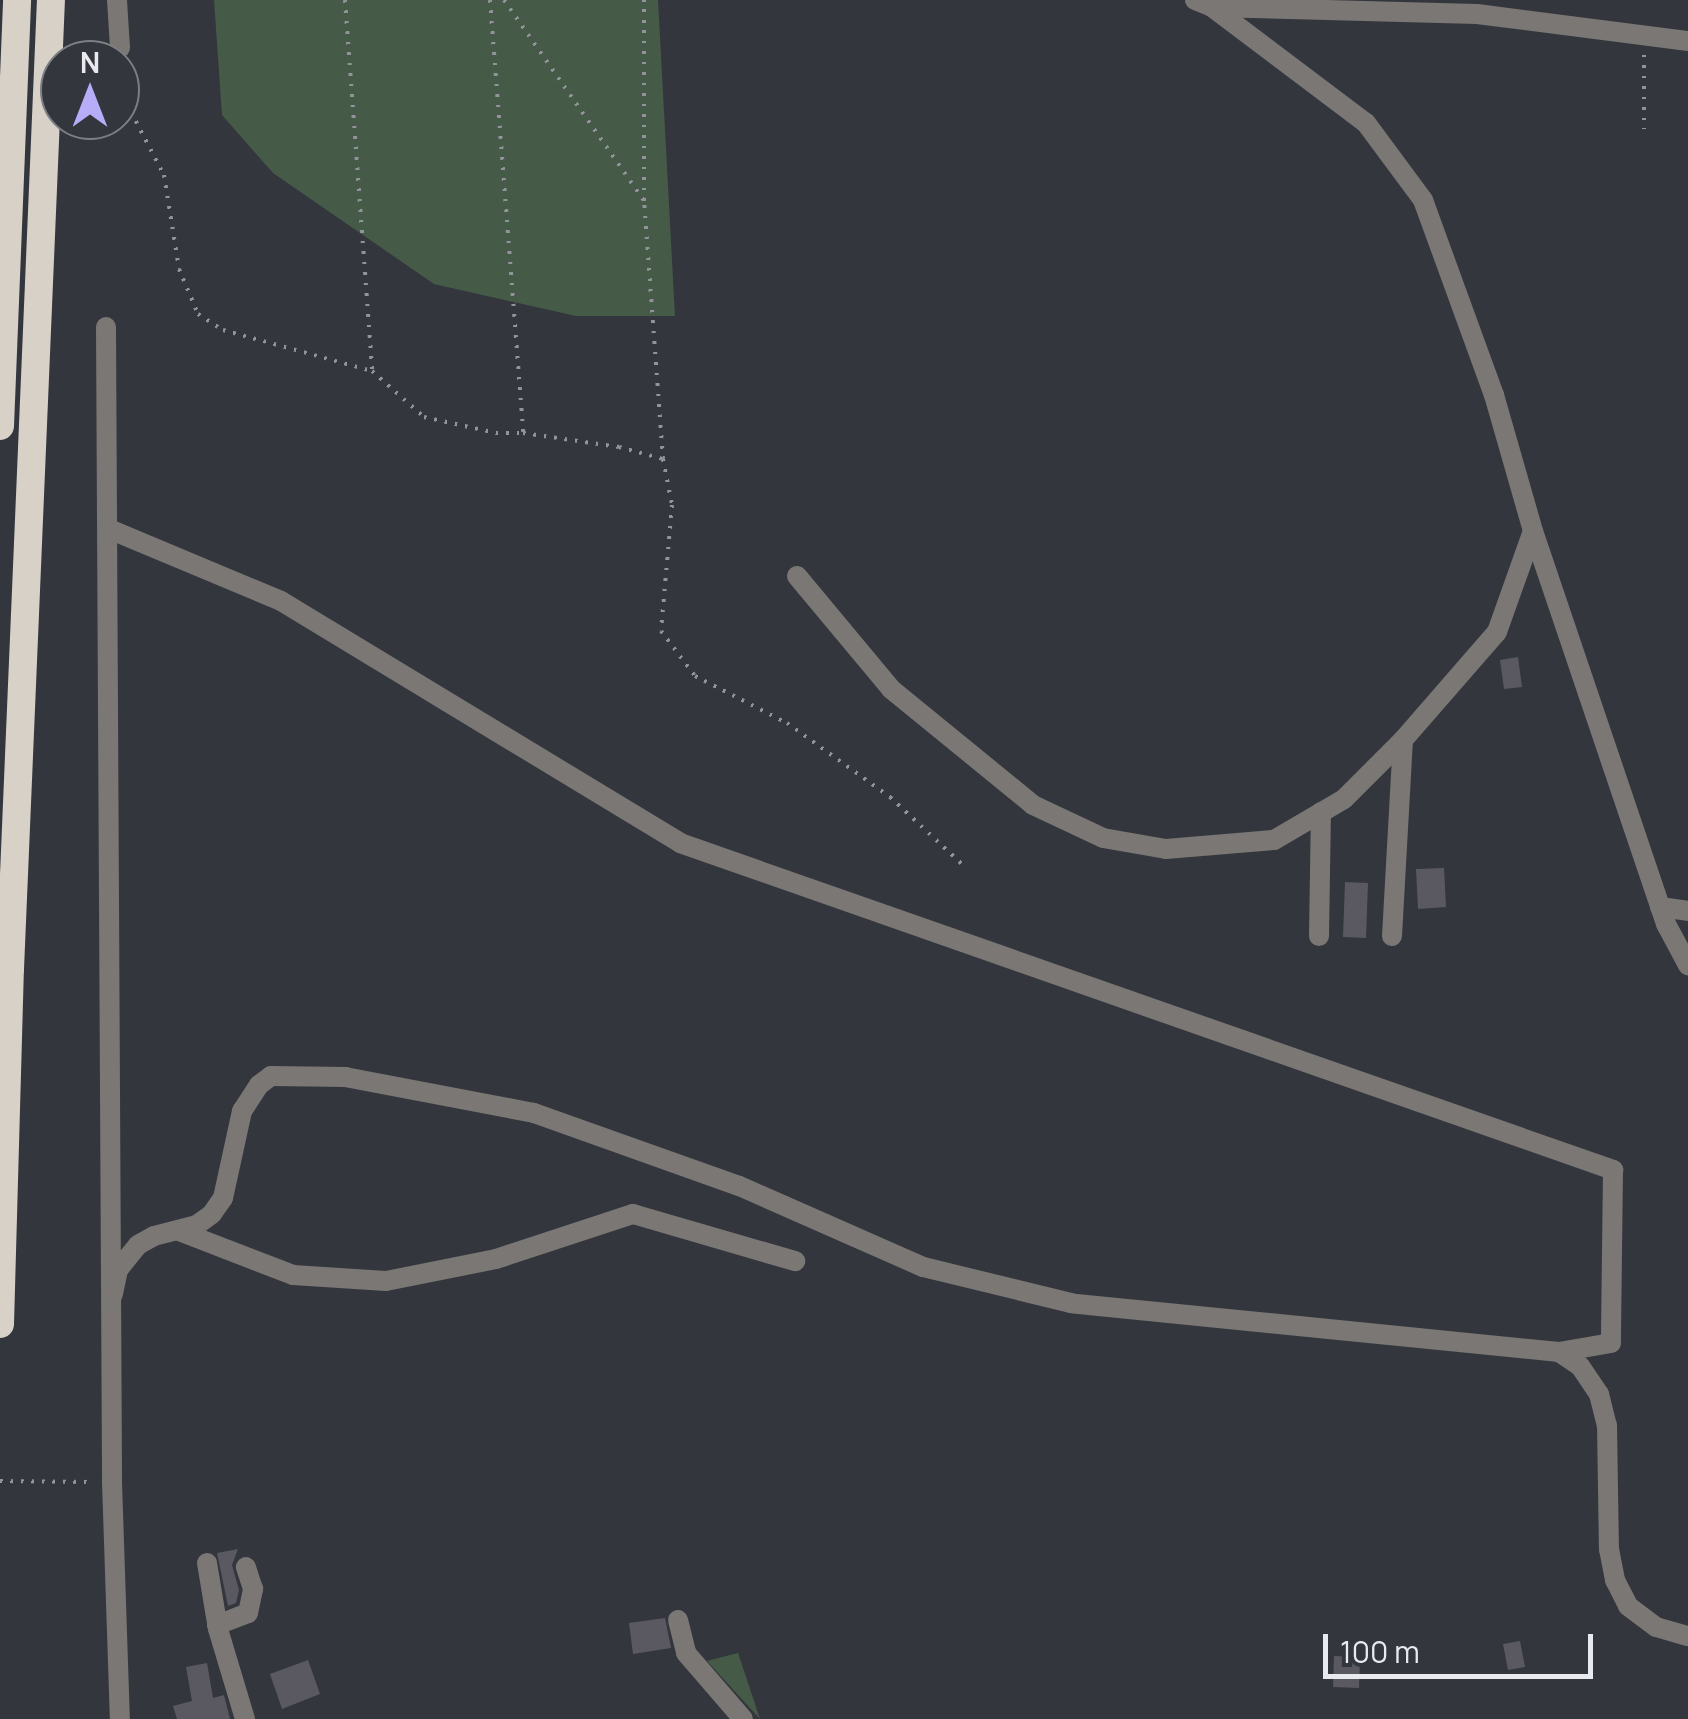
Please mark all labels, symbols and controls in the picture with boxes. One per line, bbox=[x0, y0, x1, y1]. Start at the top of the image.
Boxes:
north arrow bbox=[40, 40, 140, 140]
text: N bbox=[80, 43, 100, 81]
scale bar bbox=[1328, 1614, 1598, 1676]
text: 100 m bbox=[1340, 1631, 1420, 1672]

